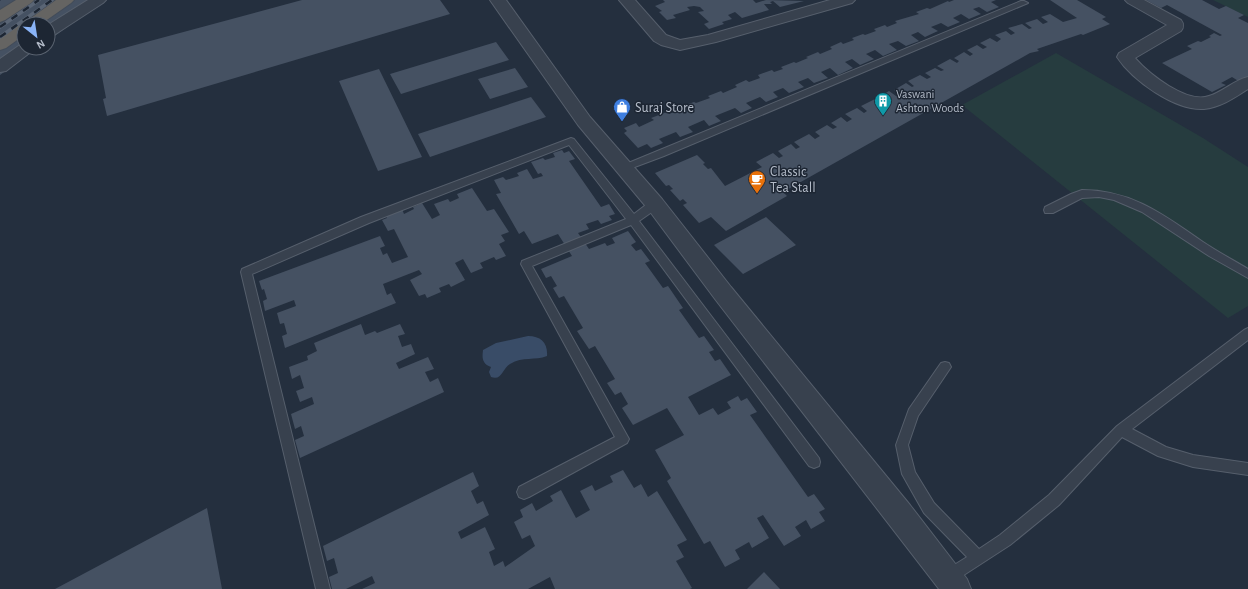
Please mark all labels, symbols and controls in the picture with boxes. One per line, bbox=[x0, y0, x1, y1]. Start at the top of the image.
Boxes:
north arrow bbox=[16, 16, 56, 56]
text: N bbox=[35, 38, 47, 51]
place label: Vaswani Ashton Woods bbox=[896, 88, 964, 114]
building icon: Vaswani Ashton Woods bbox=[873, 91, 893, 116]
shop icon: Suraj Store bbox=[612, 97, 632, 122]
place label: Suraj Store bbox=[635, 101, 694, 115]
place label: Classic Tea Stall bbox=[770, 165, 816, 195]
cafe icon: Classic Tea Stall bbox=[747, 169, 767, 194]

